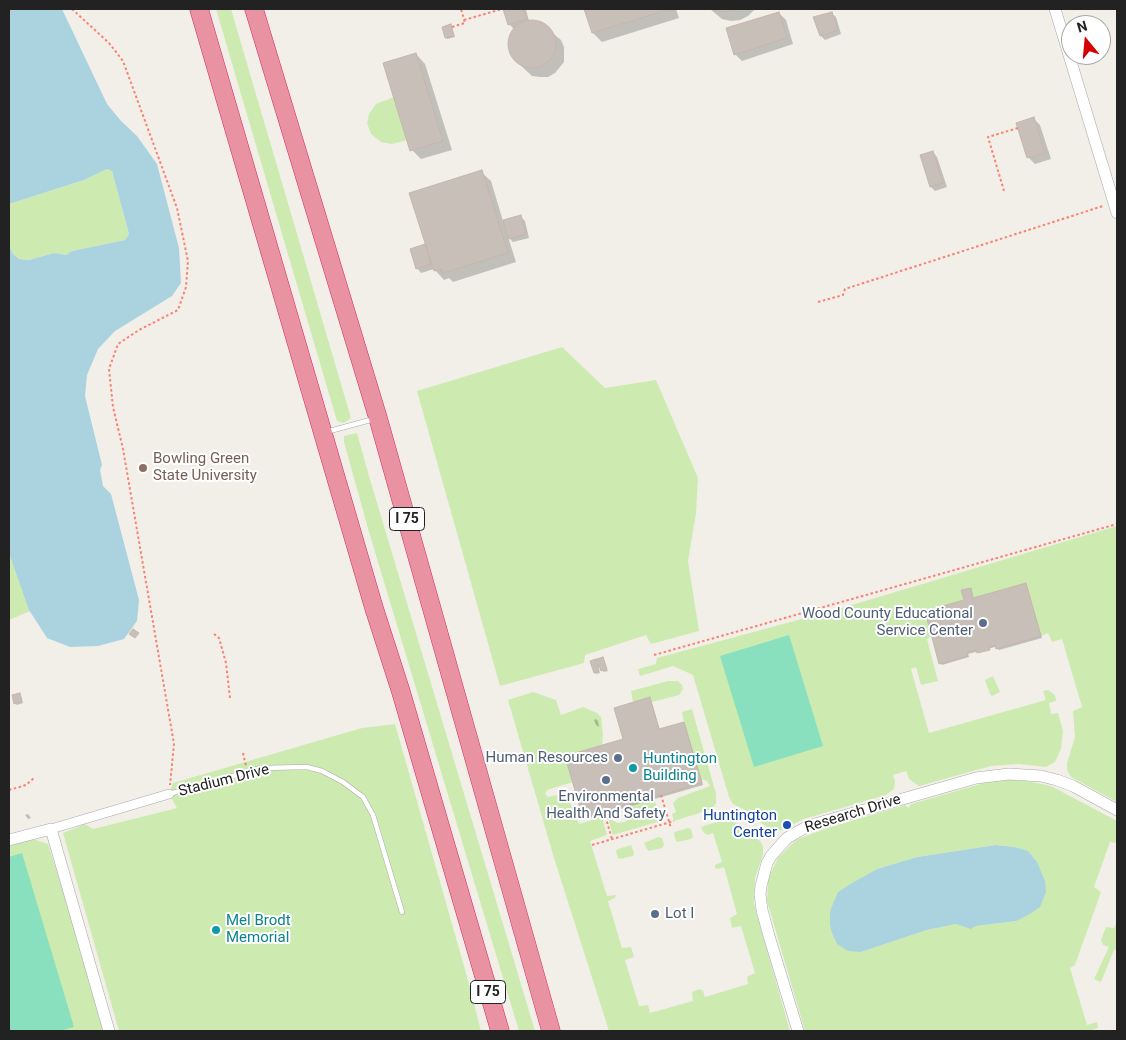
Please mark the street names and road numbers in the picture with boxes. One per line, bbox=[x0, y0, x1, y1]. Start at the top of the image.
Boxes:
road number: I 75 bbox=[390, 508, 424, 530]
street label: Stadium Drive bbox=[177, 761, 271, 801]
street label: Research Drive bbox=[803, 791, 903, 837]
road number: I 75 bbox=[470, 980, 506, 1004]

